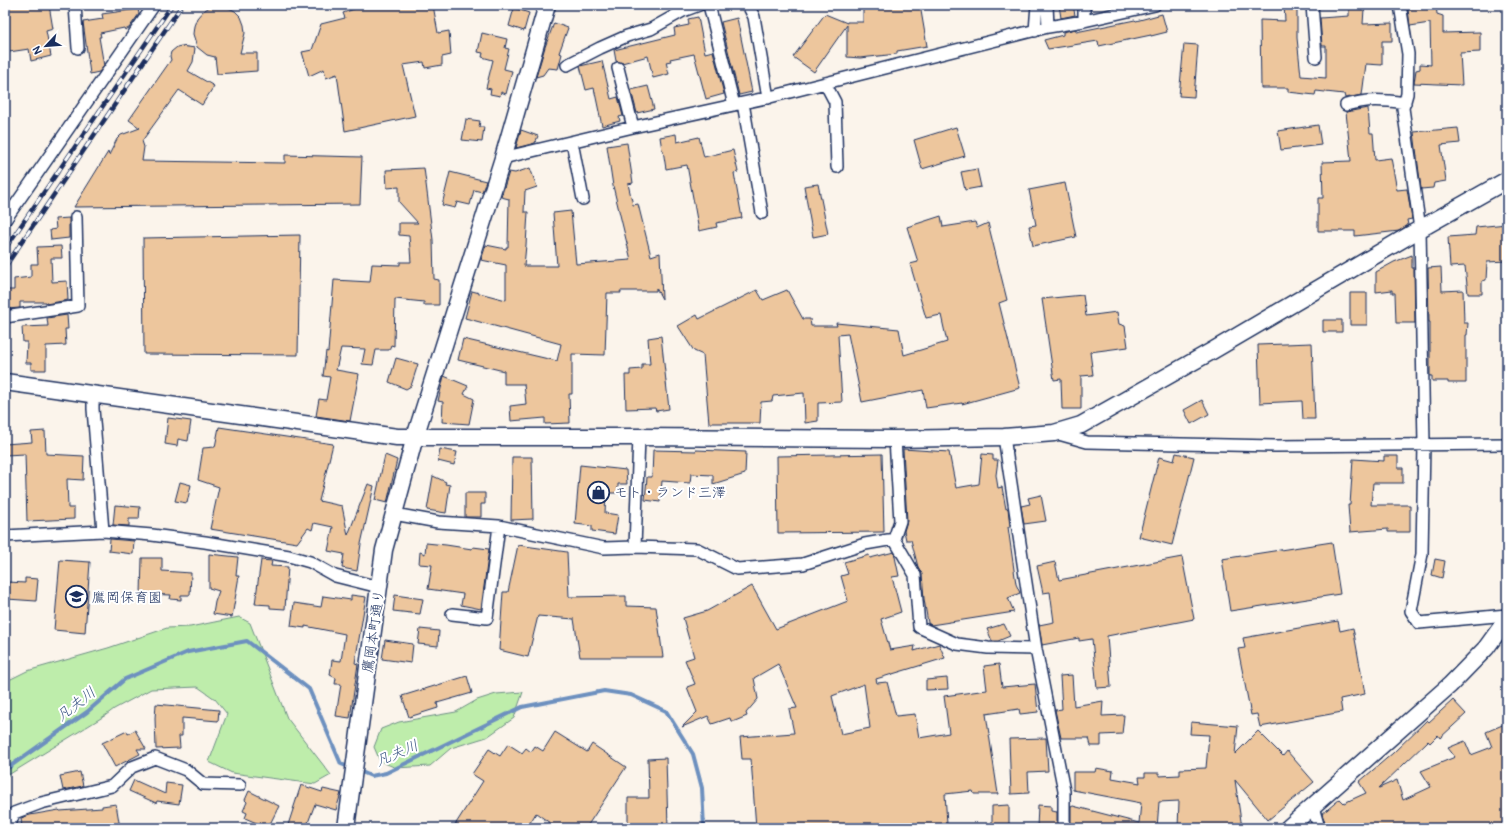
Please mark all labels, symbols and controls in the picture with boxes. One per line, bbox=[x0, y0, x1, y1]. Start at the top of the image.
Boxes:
north arrow bbox=[26, 26, 66, 66]
text: N bbox=[30, 43, 45, 56]
shop icon: モト・ランド三澤 bbox=[585, 479, 611, 505]
place label: モト・ランド三澤 bbox=[614, 484, 726, 501]
school or university icon: 鷹岡保育園 bbox=[63, 584, 89, 610]
street label: 鷹岡本町通り bbox=[359, 588, 388, 674]
place label: 鷹岡保育園 bbox=[92, 589, 162, 606]
water label: 凡夫川 bbox=[53, 683, 100, 726]
water label: 凡夫川 bbox=[373, 736, 422, 771]

